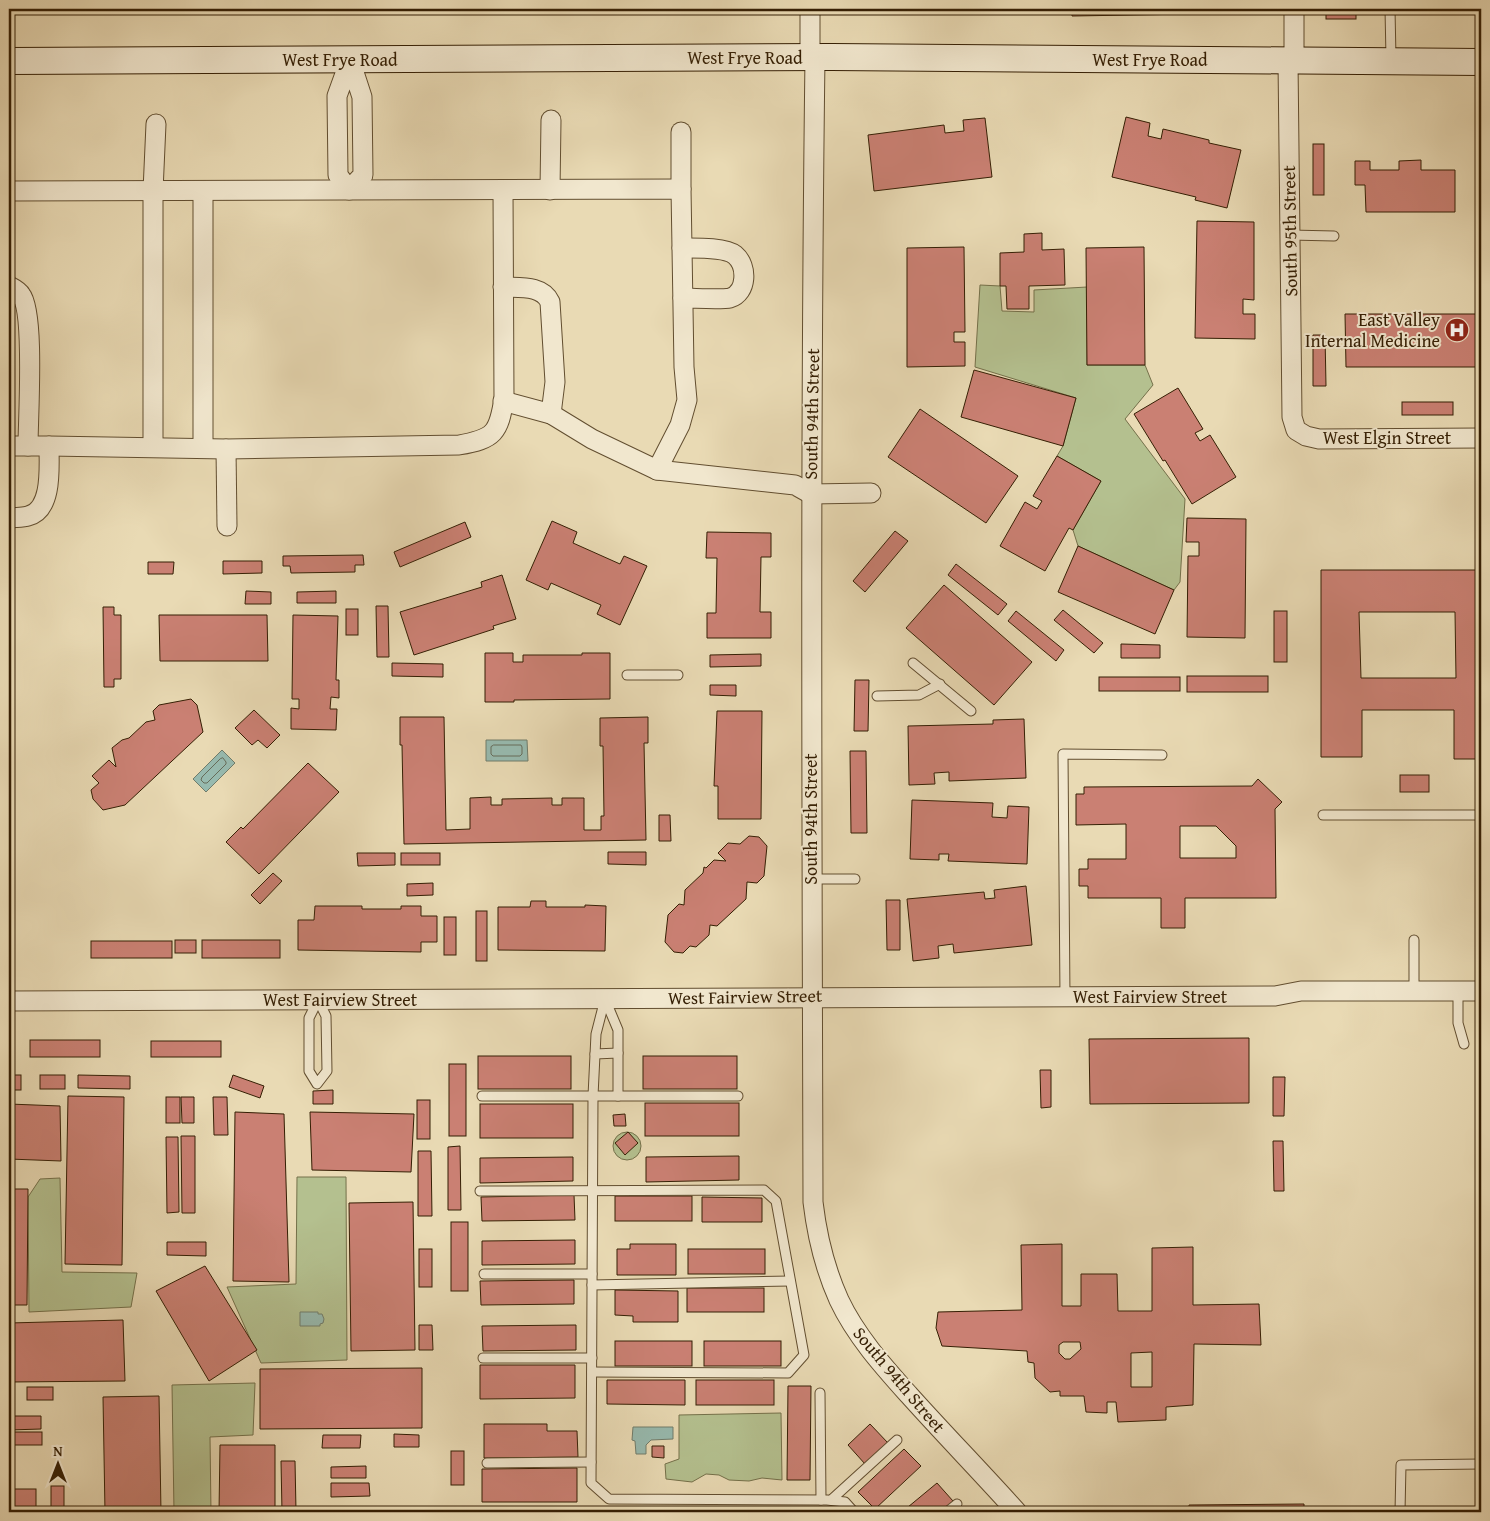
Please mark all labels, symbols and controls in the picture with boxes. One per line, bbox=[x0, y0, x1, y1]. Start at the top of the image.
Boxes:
street label: West Frye Road bbox=[687, 44, 803, 71]
street label: West Frye Road bbox=[282, 46, 398, 73]
street label: West Frye Road bbox=[1092, 46, 1208, 73]
street label: South 95th Street bbox=[1275, 164, 1304, 297]
place label: East Valley Internal Medicine bbox=[1305, 306, 1440, 354]
hospital icon: East Valley Internal Medicine bbox=[1444, 317, 1470, 343]
street label: South 94th Street bbox=[797, 347, 826, 480]
street label: West Elgin Street bbox=[1323, 424, 1452, 451]
street label: South 94th Street bbox=[797, 753, 824, 885]
street label: West Fairview Street bbox=[668, 982, 823, 1011]
street label: West Fairview Street bbox=[1073, 983, 1228, 1010]
street label: West Fairview Street bbox=[263, 986, 418, 1013]
street label: South 94th Street bbox=[847, 1321, 952, 1439]
north arrow bbox=[32, 1438, 82, 1488]
text: N bbox=[53, 1441, 63, 1461]

